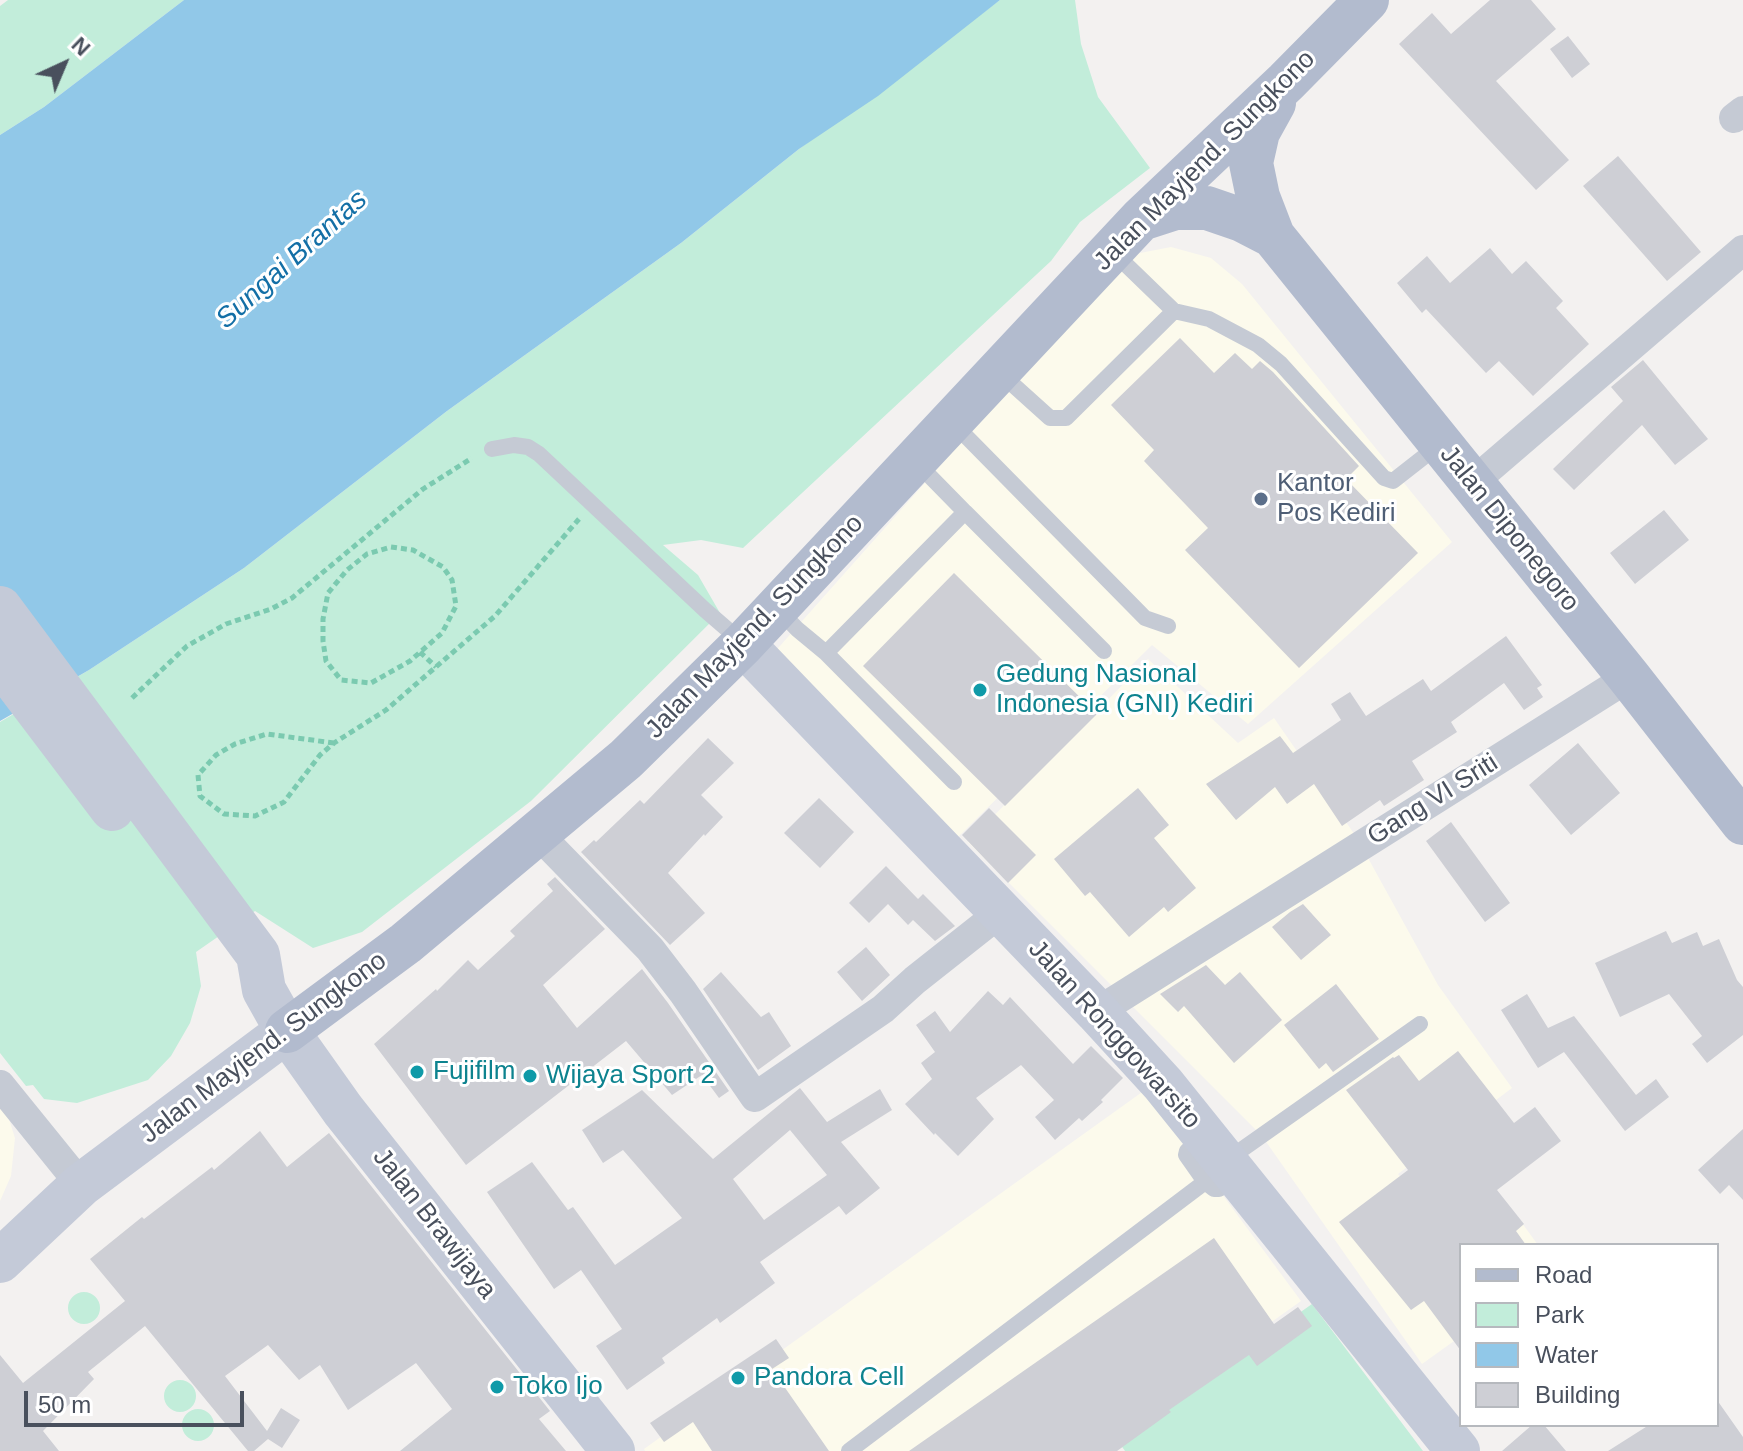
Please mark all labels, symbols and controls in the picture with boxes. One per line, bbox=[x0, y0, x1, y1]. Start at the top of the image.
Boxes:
north arrow bbox=[24, 24, 104, 104]
text: N bbox=[67, 32, 95, 61]
street label: Jalan Mayjend. Sungkono bbox=[1088, 44, 1322, 278]
water label: Sungai Brantas bbox=[210, 183, 374, 337]
street label: Jalan Diponegoro bbox=[1433, 440, 1585, 618]
place label: Kantor Pos Kediri bbox=[1277, 468, 1395, 530]
marker: Kantor Pos Kediri bbox=[1252, 490, 1270, 508]
street label: Jalan Mayjend. Sungkono bbox=[640, 509, 870, 745]
place label: Gedung Nasional Indonesia (GNI) Kediri bbox=[996, 659, 1253, 720]
marker: Gedung Nasional Indonesia (GNI) Kediri bbox=[971, 681, 989, 699]
street label: Gang VI Sriti bbox=[1362, 748, 1504, 852]
street label: Jalan Ronggowarsito bbox=[1021, 934, 1207, 1136]
street label: Jalan Mayjend. Sungkono bbox=[135, 946, 393, 1150]
place label: Fujifilm bbox=[433, 1056, 515, 1088]
place label: Wijaya Sport 2 bbox=[546, 1060, 715, 1092]
marker: Fujifilm bbox=[408, 1063, 426, 1081]
marker: Wijaya Sport 2 bbox=[521, 1067, 539, 1085]
street label: Jalan Brawijaya bbox=[366, 1143, 502, 1305]
legend bbox=[1459, 1243, 1719, 1427]
text: Road bbox=[1535, 1261, 1592, 1288]
text: Park bbox=[1535, 1301, 1584, 1328]
text: Water bbox=[1535, 1341, 1598, 1368]
place label: Pandora Cell bbox=[754, 1362, 904, 1394]
marker: Pandora Cell bbox=[729, 1369, 747, 1387]
place label: Toko Ijo bbox=[513, 1371, 603, 1403]
scale bar bbox=[28, 1375, 248, 1425]
marker: Toko Ijo bbox=[488, 1378, 506, 1396]
text: Building bbox=[1535, 1381, 1620, 1408]
text: 50 m bbox=[38, 1391, 91, 1418]

